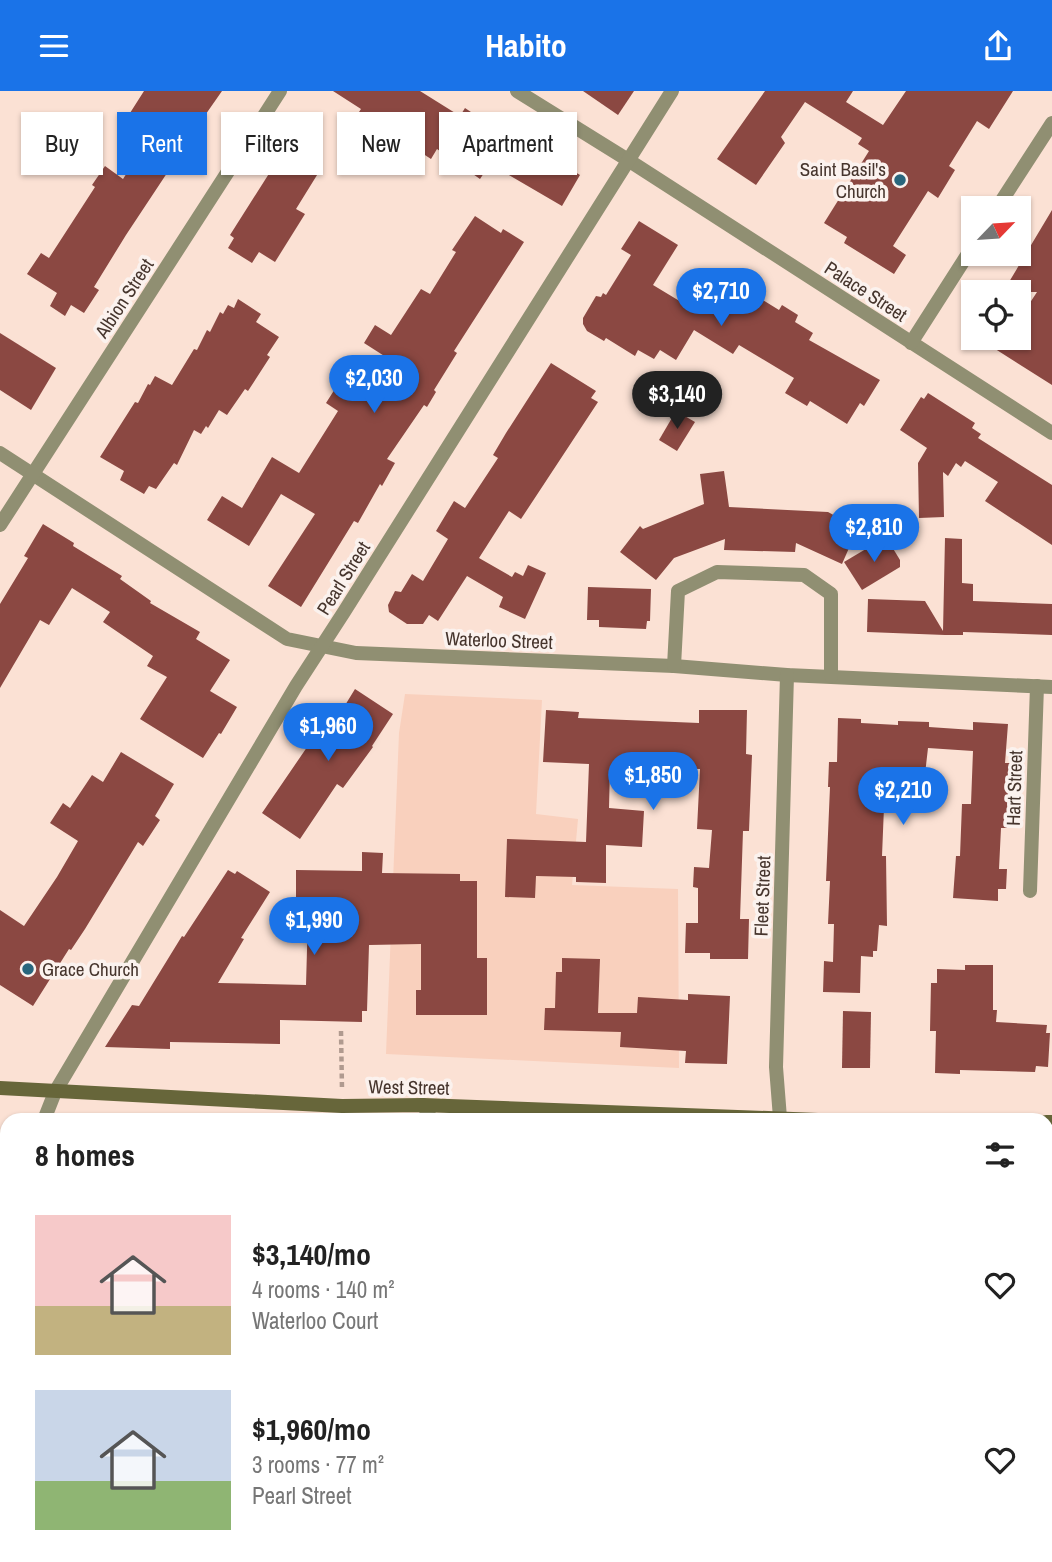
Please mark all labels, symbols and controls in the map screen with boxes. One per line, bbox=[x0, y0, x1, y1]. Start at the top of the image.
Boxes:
text: Habito bbox=[485, 24, 567, 67]
icon: menu bbox=[35, 27, 73, 65]
icon: share bbox=[979, 27, 1017, 65]
chip: Buy bbox=[21, 112, 103, 175]
chip: Rent bbox=[117, 112, 207, 175]
chip: Filters bbox=[221, 112, 323, 175]
chip: New bbox=[337, 112, 425, 175]
chip: Apartment bbox=[439, 112, 577, 175]
place label: Saint Basil's Church bbox=[800, 156, 886, 204]
marker: Saint Basil's Church bbox=[892, 172, 908, 188]
north arrow bbox=[961, 196, 1031, 266]
map controls bbox=[961, 196, 1031, 350]
street label: Albion Street bbox=[88, 253, 160, 344]
street label: Palace Street bbox=[820, 255, 913, 328]
pin: $2,710 bbox=[664, 268, 778, 328]
text: $2,710 bbox=[692, 275, 750, 306]
button: locate bbox=[961, 280, 1031, 350]
pin: $2,030 bbox=[317, 355, 431, 415]
text: $2,030 bbox=[345, 362, 403, 393]
pin: $3,140 bbox=[620, 371, 734, 431]
text: $3,140 bbox=[648, 378, 706, 409]
pin: $2,810 bbox=[817, 505, 931, 564]
text: $2,810 bbox=[845, 511, 903, 542]
street label: Pearl Street bbox=[310, 536, 376, 620]
street label: Waterloo Street bbox=[445, 625, 554, 655]
pin: $1,960 bbox=[271, 703, 385, 763]
text: $1,960 bbox=[299, 710, 357, 741]
street label: Hart Street bbox=[1000, 749, 1028, 826]
pin: $1,850 bbox=[596, 753, 710, 812]
text: $1,850 bbox=[624, 759, 682, 790]
pin: $2,210 bbox=[846, 767, 960, 827]
text: $2,210 bbox=[874, 774, 932, 805]
street label: Fleet Street bbox=[748, 855, 776, 937]
pin: $1,990 bbox=[257, 897, 371, 957]
text: $1,990 bbox=[285, 904, 343, 935]
place label: Grace Church bbox=[42, 956, 139, 982]
marker: Grace Church bbox=[20, 961, 36, 977]
street label: West Street bbox=[368, 1073, 450, 1101]
text: 8 homes bbox=[35, 1135, 135, 1175]
icon: filters bbox=[981, 1136, 1019, 1174]
text: $3,140/mo bbox=[252, 1234, 371, 1274]
icon: home bbox=[91, 1243, 175, 1327]
icon: heart bbox=[981, 1266, 1019, 1304]
text: 4 rooms · 140 m² bbox=[252, 1274, 395, 1305]
text: Waterloo Court bbox=[252, 1305, 378, 1336]
text: $1,960/mo bbox=[252, 1409, 371, 1449]
icon: home bbox=[91, 1418, 175, 1502]
icon: heart bbox=[981, 1441, 1019, 1479]
text: 3 rooms · 77 m² bbox=[252, 1449, 384, 1480]
text: Pearl Street bbox=[252, 1480, 352, 1511]

